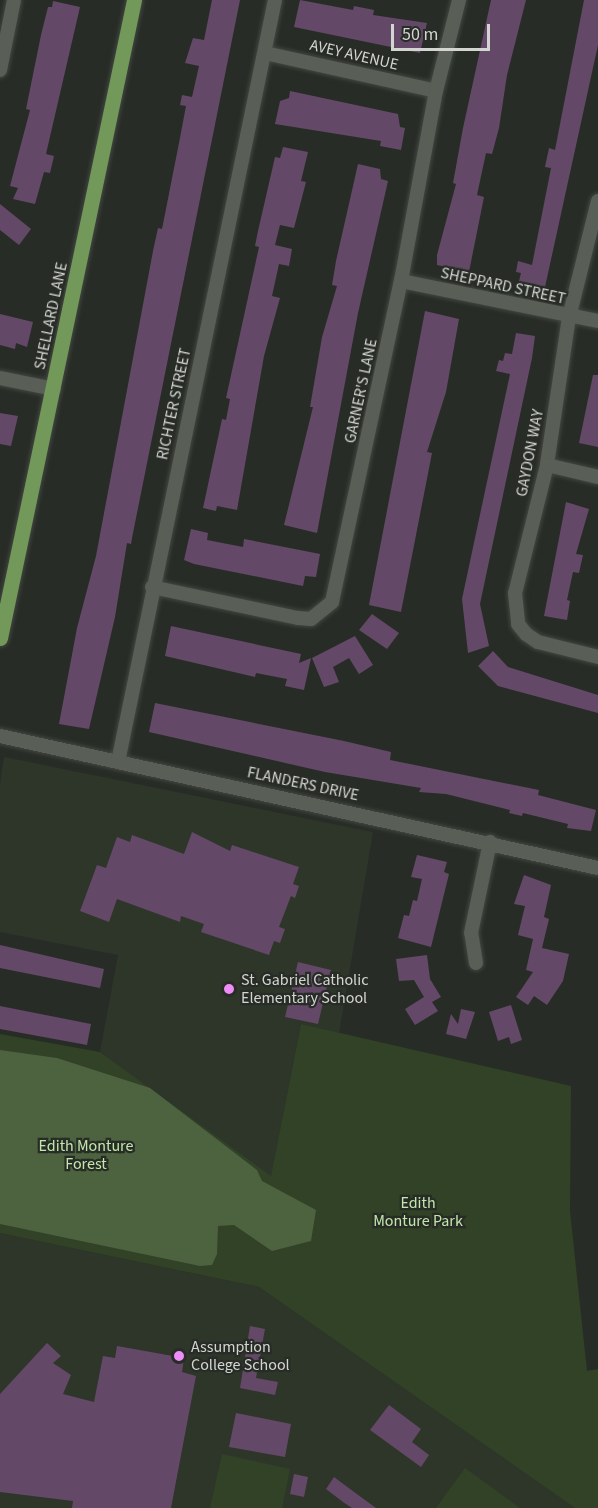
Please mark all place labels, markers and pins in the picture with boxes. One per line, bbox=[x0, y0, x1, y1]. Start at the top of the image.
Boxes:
place label: St. Gabriel Catholic Elementary School bbox=[241, 970, 368, 1008]
marker: St. Gabriel Catholic Elementary School bbox=[222, 982, 236, 996]
place label: Assumption College School bbox=[191, 1337, 290, 1375]
marker: Assumption College School bbox=[172, 1349, 186, 1363]

